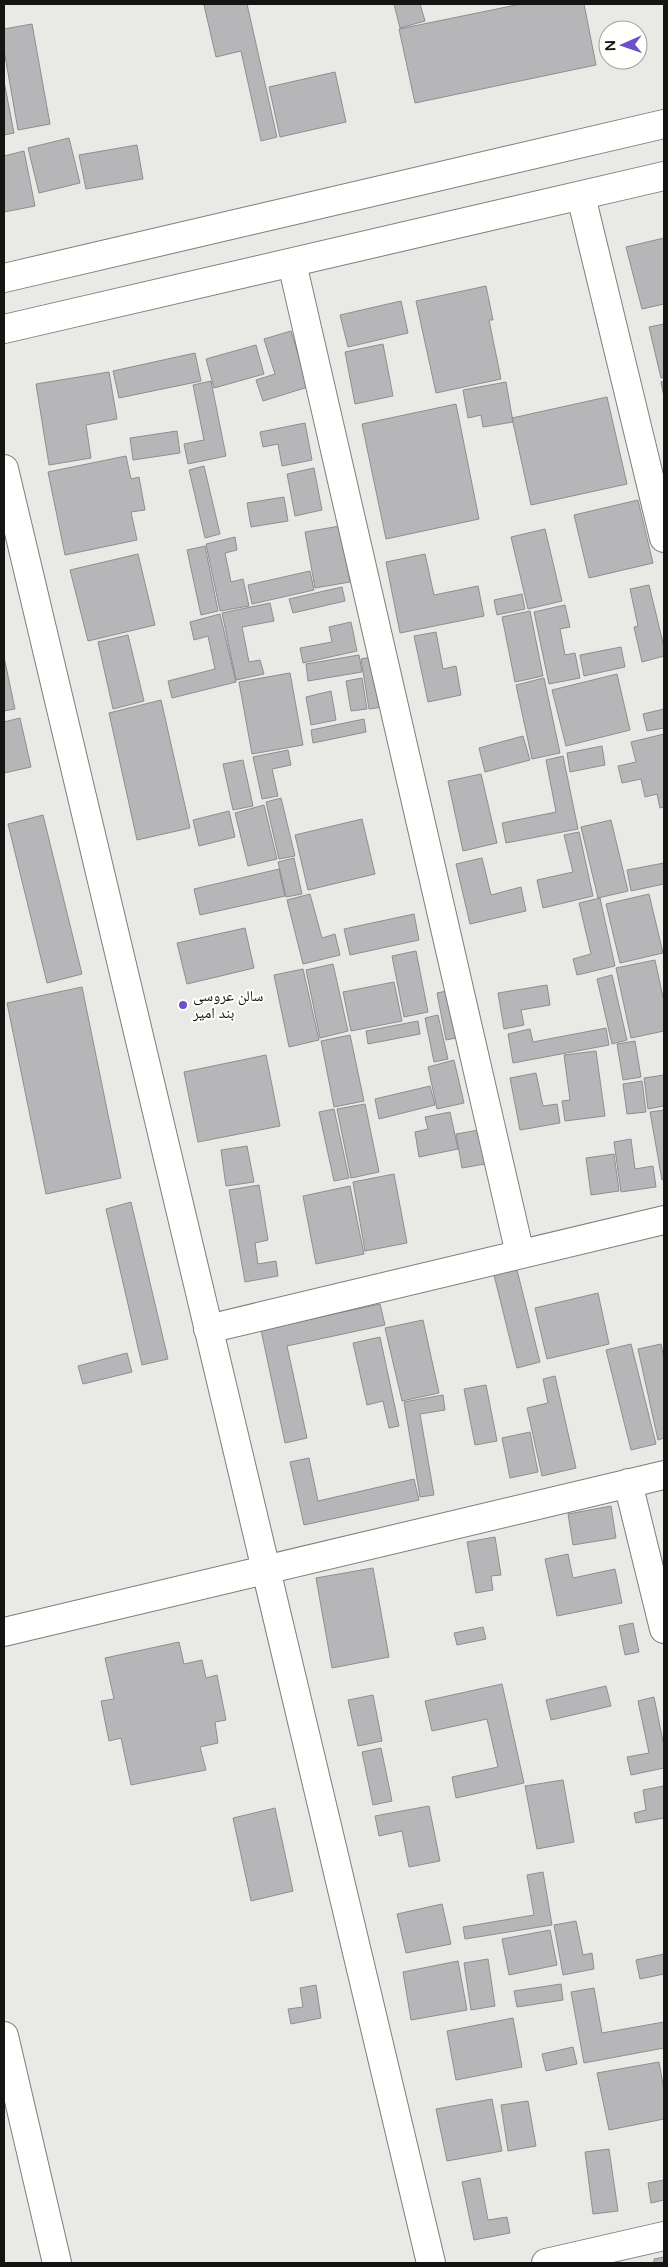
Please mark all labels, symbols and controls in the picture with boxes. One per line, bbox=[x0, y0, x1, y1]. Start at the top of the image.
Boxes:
north arrow bbox=[598, 20, 648, 70]
text: N bbox=[602, 40, 619, 51]
place label: سالن عروسی بند امیر bbox=[192, 987, 263, 1022]
marker: سالن عروسی بند امیر bbox=[177, 999, 189, 1011]

